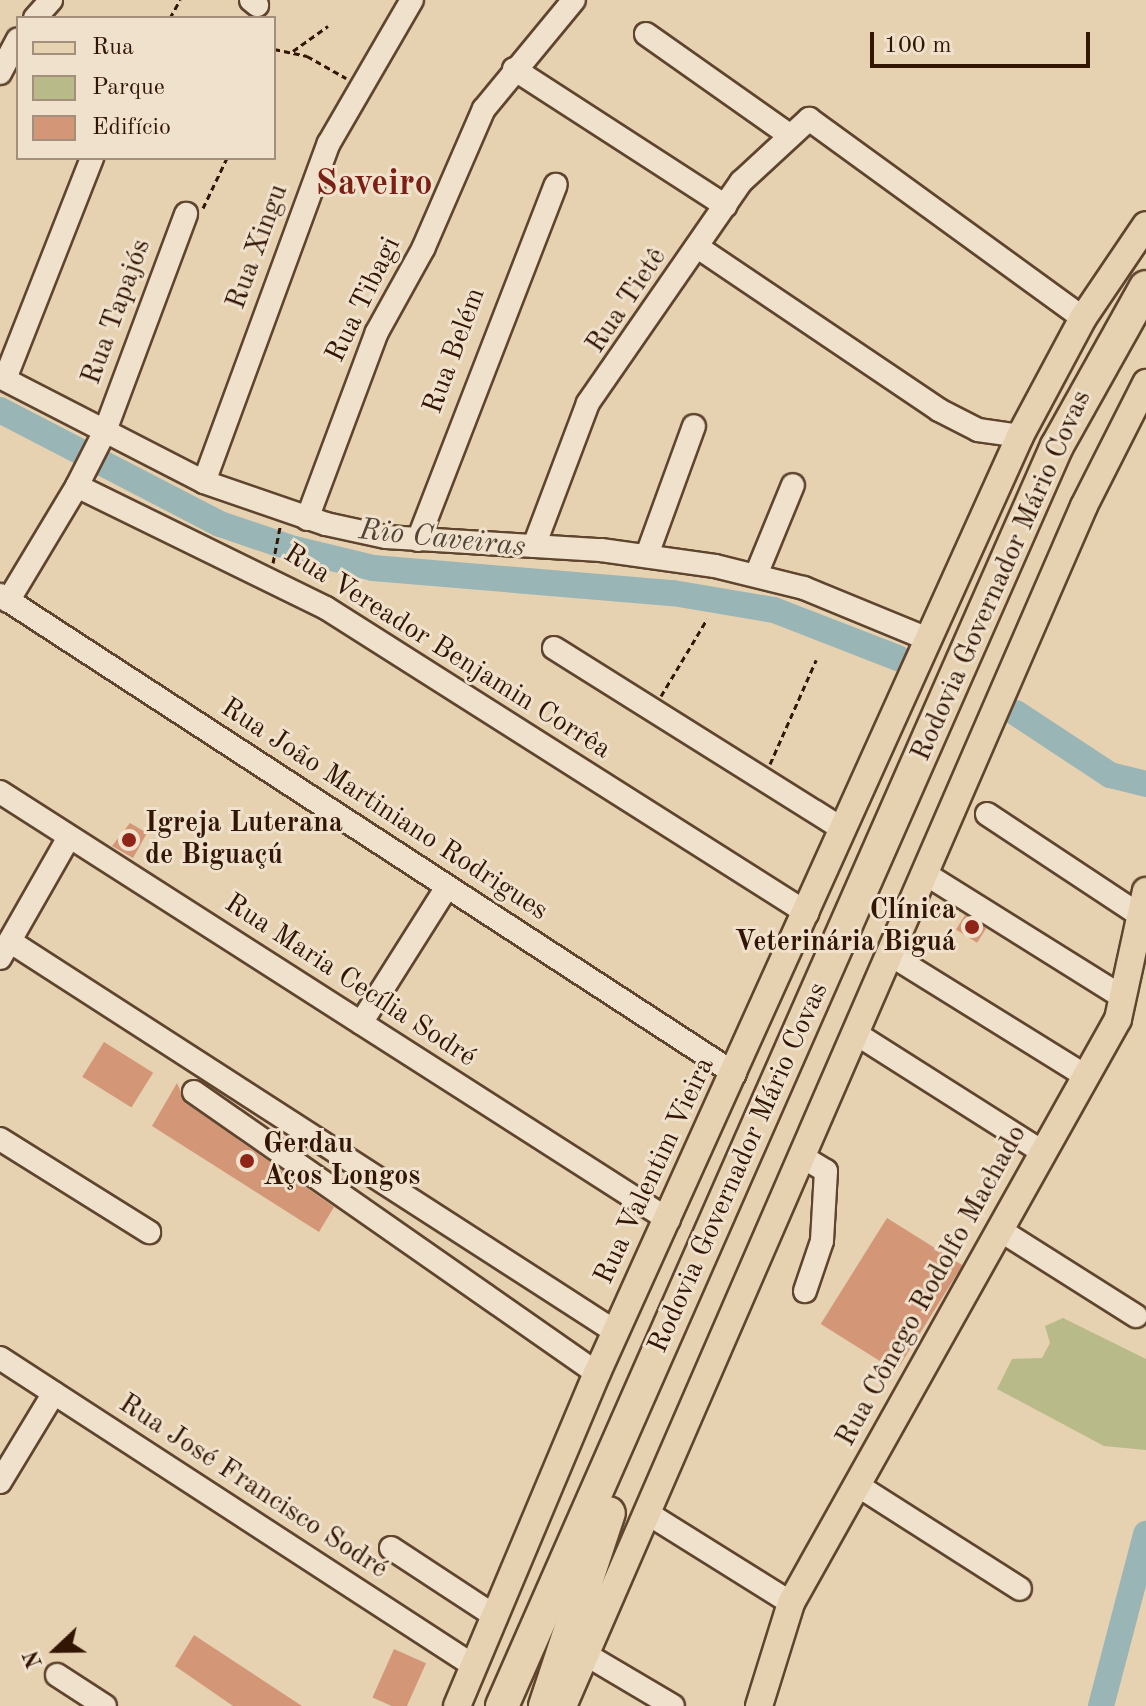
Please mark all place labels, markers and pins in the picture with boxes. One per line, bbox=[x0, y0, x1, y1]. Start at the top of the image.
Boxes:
place label: Igreja Luterana de Biguaçú bbox=[145, 807, 343, 873]
marker: Igreja Luterana de Biguaçú bbox=[120, 831, 138, 849]
place label: Clínica Veterinária Biguá bbox=[734, 894, 956, 960]
marker: Clínica Veterinária Biguá bbox=[963, 918, 981, 936]
place label: Gerdau Aços Longos bbox=[263, 1128, 420, 1194]
marker: Gerdau Aços Longos bbox=[238, 1152, 256, 1170]

